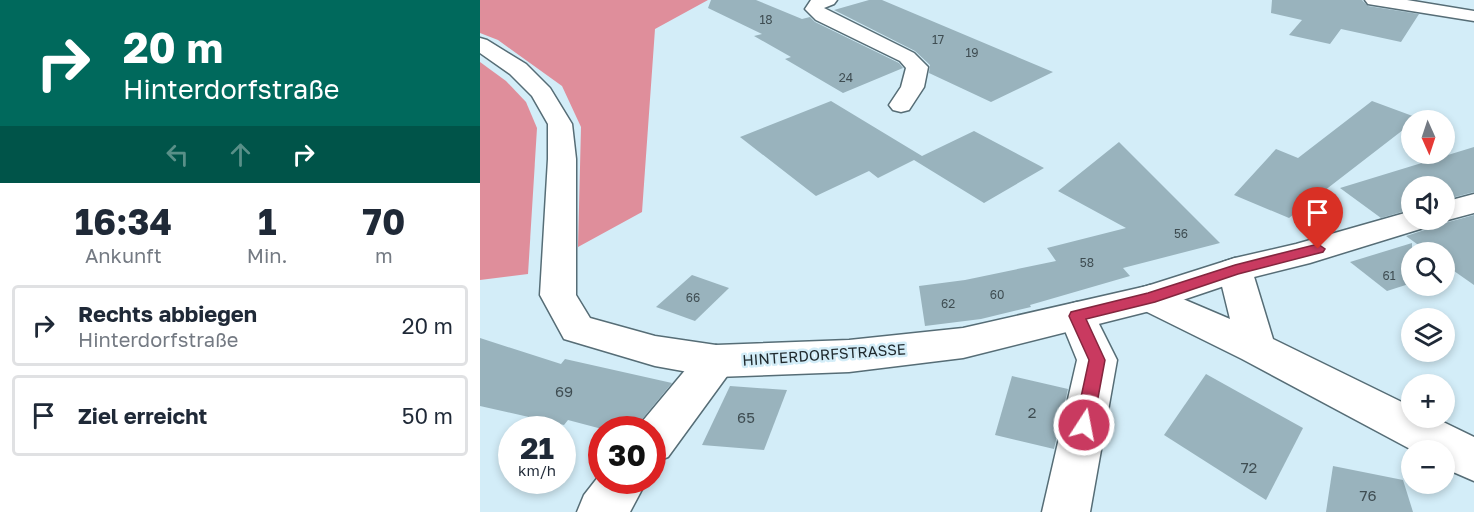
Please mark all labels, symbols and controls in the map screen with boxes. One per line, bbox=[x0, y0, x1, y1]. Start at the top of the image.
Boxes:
house number: 18 bbox=[759, 12, 773, 27]
text: 20 m bbox=[123, 22, 223, 72]
icon: right bbox=[24, 24, 102, 102]
house number: 17 bbox=[932, 32, 944, 47]
house number: 19 bbox=[965, 45, 979, 60]
house number: 24 bbox=[839, 70, 853, 85]
text: Hinterdorfstraße bbox=[123, 73, 340, 105]
north arrow bbox=[1401, 110, 1455, 164]
map controls bbox=[1401, 110, 1455, 494]
icon: left bbox=[161, 138, 194, 171]
icon: ahead bbox=[224, 138, 257, 171]
icon: right bbox=[287, 138, 320, 171]
button: sound bbox=[1401, 176, 1455, 230]
pin bbox=[1292, 187, 1343, 249]
icon: arrive bbox=[1301, 196, 1334, 229]
text: 16:34 bbox=[75, 200, 172, 243]
text: 1 bbox=[258, 200, 276, 243]
text: 70 bbox=[362, 200, 405, 243]
house number: 56 bbox=[1174, 226, 1188, 241]
button: search bbox=[1401, 242, 1455, 296]
text: Ankunft bbox=[85, 243, 162, 267]
text: Min. bbox=[247, 243, 288, 267]
text: m bbox=[375, 243, 393, 267]
house number: 58 bbox=[1080, 255, 1094, 270]
house number: 61 bbox=[1382, 268, 1396, 283]
house number: 60 bbox=[990, 287, 1004, 302]
house number: 66 bbox=[686, 290, 700, 305]
house number: 62 bbox=[941, 296, 955, 311]
text: Rechts abbiegen bbox=[78, 300, 257, 327]
button: layers bbox=[1401, 308, 1455, 362]
icon: right bbox=[27, 309, 60, 342]
text: 20 m bbox=[402, 312, 453, 339]
text: Hinterdorfstraße bbox=[78, 327, 238, 351]
street label: HINTERDORFSTRASSE bbox=[742, 339, 906, 369]
button: + bbox=[1401, 374, 1455, 428]
house number: 69 bbox=[555, 382, 573, 400]
position arrow bbox=[1052, 393, 1116, 457]
icon: arrive bbox=[27, 399, 60, 432]
text: Ziel erreicht bbox=[78, 402, 207, 429]
text: 50 m bbox=[402, 402, 453, 429]
house number: 2 bbox=[1028, 403, 1036, 421]
house number: 65 bbox=[737, 408, 755, 426]
speed limit sign: 30 bbox=[588, 416, 666, 494]
text: 21 bbox=[520, 430, 554, 466]
button: − bbox=[1401, 440, 1455, 494]
house number: 72 bbox=[1241, 458, 1257, 476]
text: km/h bbox=[518, 461, 556, 479]
house number: 76 bbox=[1359, 486, 1377, 504]

